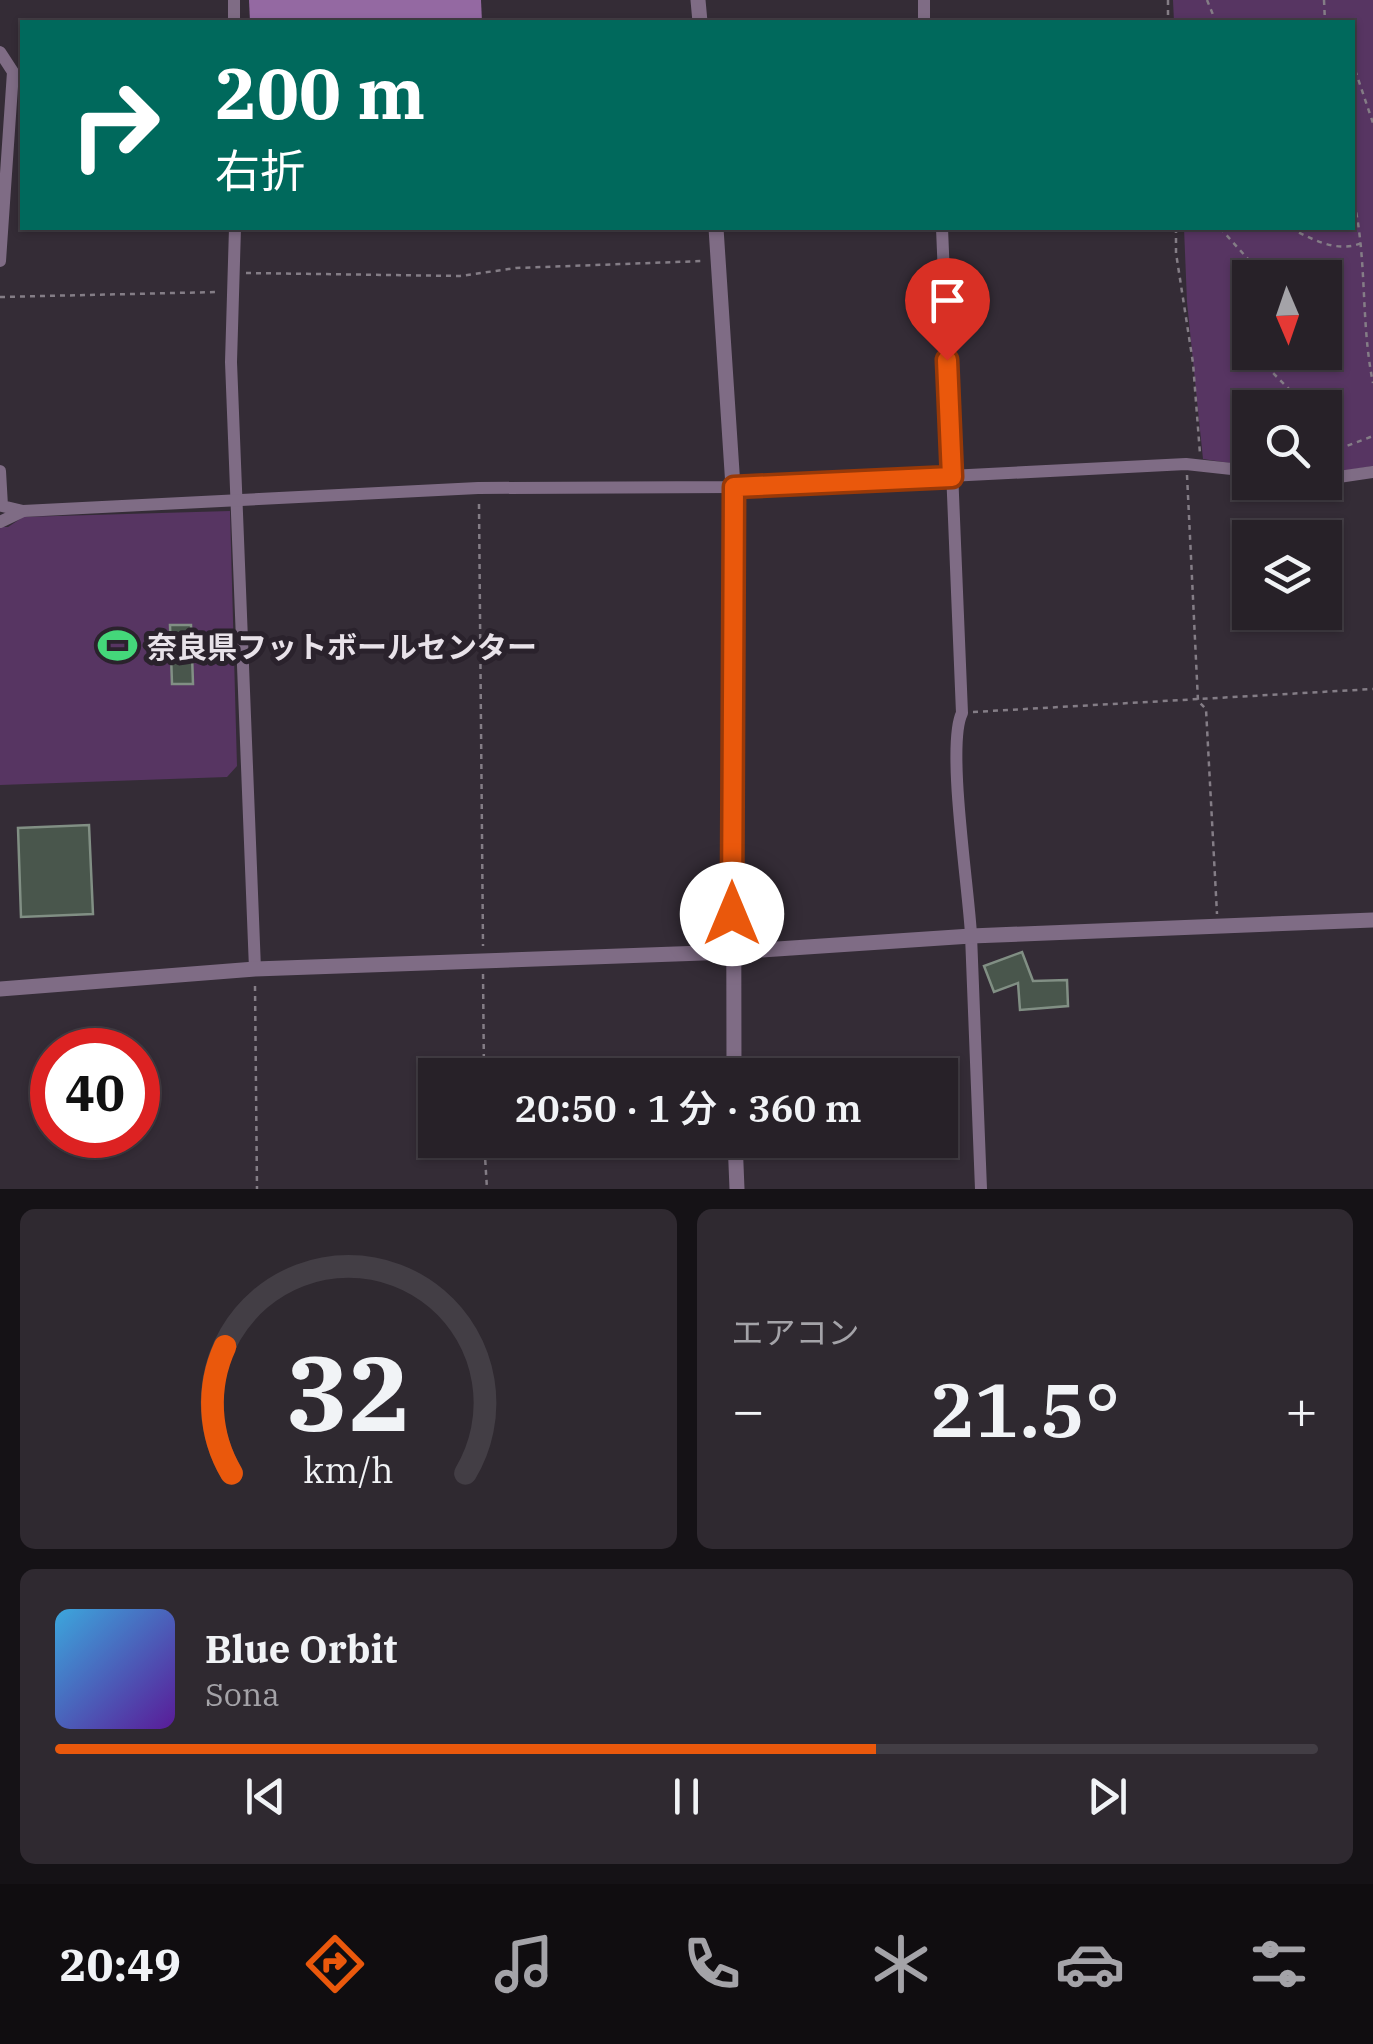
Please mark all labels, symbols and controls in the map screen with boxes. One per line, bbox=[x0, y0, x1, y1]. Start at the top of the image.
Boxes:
text: 200 m bbox=[215, 47, 425, 138]
icon: right bbox=[50, 60, 180, 190]
text: 右折 bbox=[215, 141, 305, 199]
pin bbox=[905, 258, 990, 361]
north arrow bbox=[1232, 260, 1342, 370]
map controls bbox=[1232, 260, 1342, 630]
icon: arrive bbox=[920, 273, 975, 328]
button: search bbox=[1232, 390, 1342, 500]
button: layers bbox=[1232, 520, 1342, 630]
sports icon: 奈良県フットボールセンター bbox=[96, 625, 138, 667]
place label: 奈良県フットボールセンター bbox=[147, 627, 537, 666]
position arrow bbox=[680, 862, 784, 966]
speed limit sign: 40 bbox=[30, 1028, 160, 1158]
text: 20:50 · 1 分 · 360 m bbox=[514, 1083, 862, 1132]
text: エアコン bbox=[732, 1311, 860, 1353]
text: 32 bbox=[286, 1324, 411, 1460]
text: 21.5° bbox=[929, 1360, 1120, 1458]
text: − bbox=[732, 1374, 765, 1445]
text: + bbox=[1285, 1374, 1318, 1445]
text: km/h bbox=[303, 1446, 393, 1493]
text: Blue Orbit bbox=[205, 1624, 397, 1673]
text: Sona bbox=[205, 1673, 280, 1715]
icon: previous bbox=[238, 1769, 293, 1824]
icon: pause bbox=[659, 1769, 714, 1824]
icon: next bbox=[1080, 1769, 1135, 1824]
icon: directions bbox=[300, 1929, 370, 1999]
icon: music bbox=[489, 1929, 559, 1999]
icon: phone bbox=[677, 1929, 747, 1999]
icon: climate bbox=[866, 1929, 936, 1999]
icon: car bbox=[1055, 1929, 1125, 1999]
icon: filters bbox=[1244, 1929, 1314, 1999]
text: 20:49 bbox=[59, 1935, 181, 1993]

